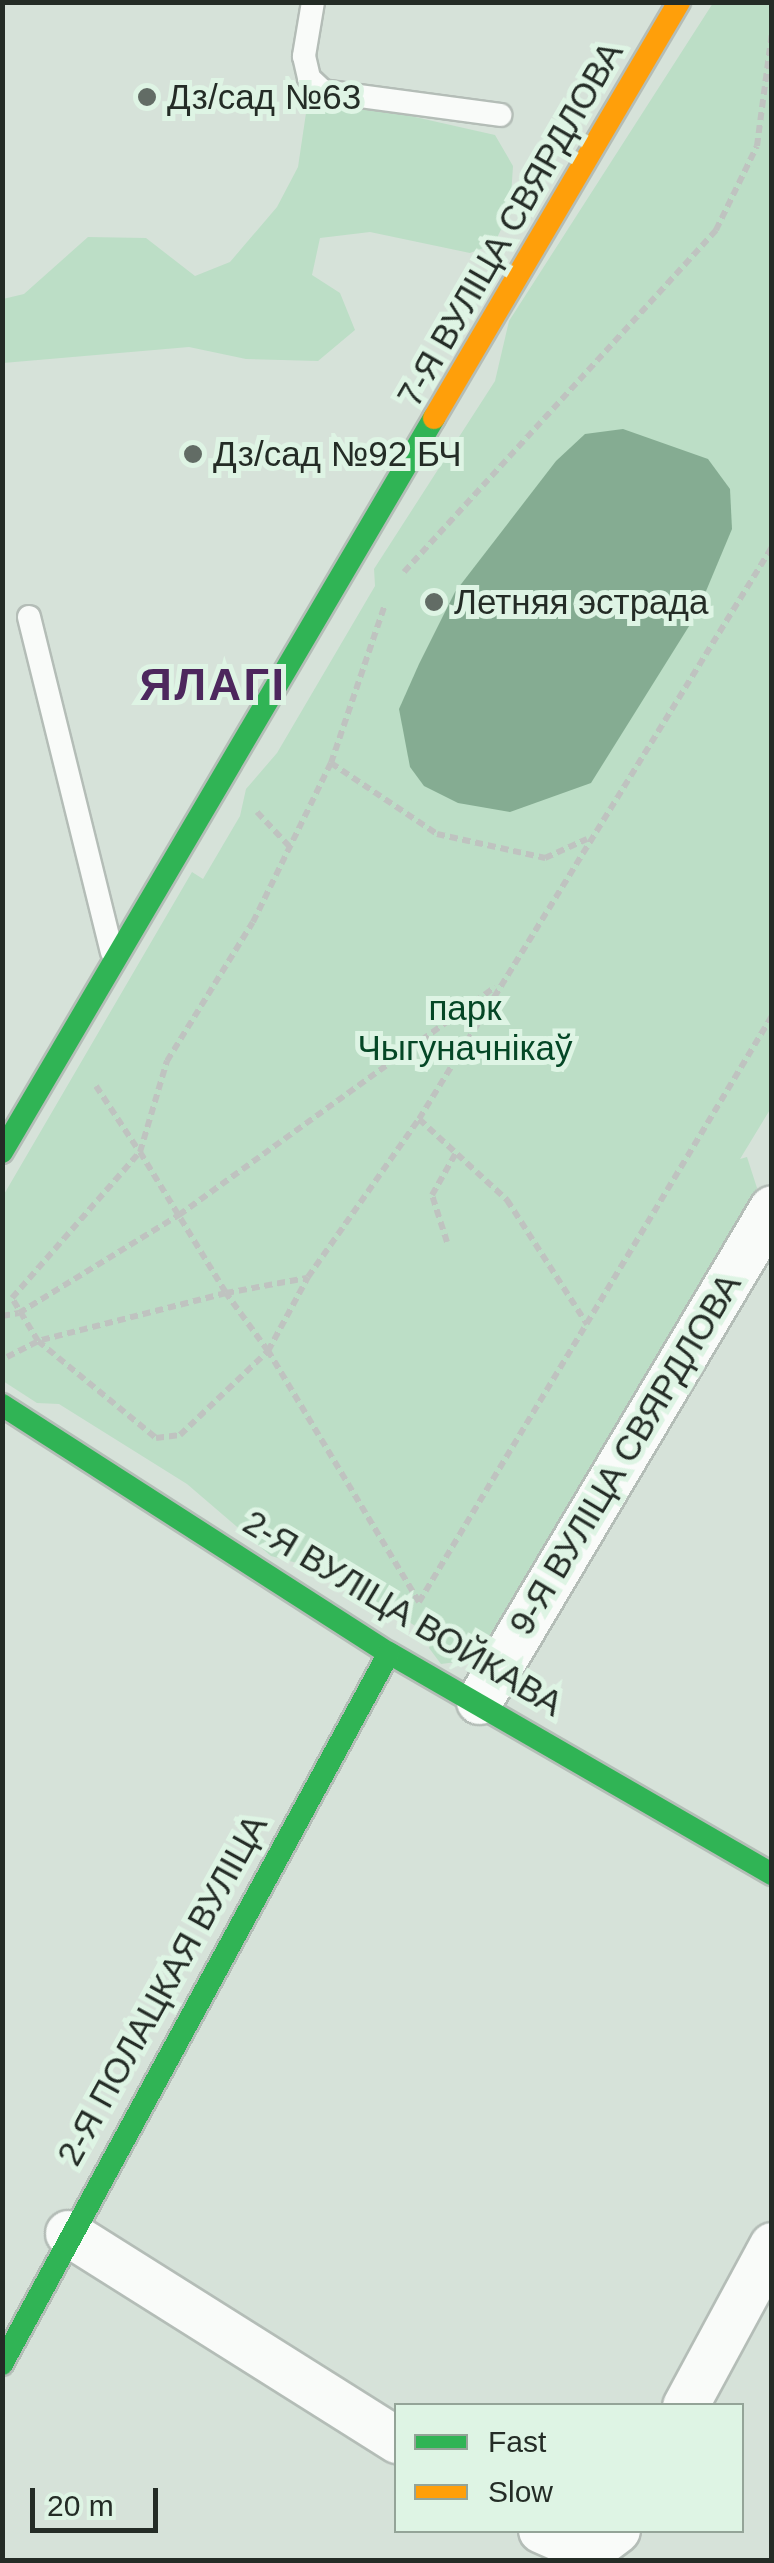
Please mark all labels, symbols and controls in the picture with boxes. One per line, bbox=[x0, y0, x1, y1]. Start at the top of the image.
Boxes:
street label: 7-Я ВУЛІЦА СВЯРДЛОВА bbox=[388, 34, 632, 414]
place label: Дз/сад №63 bbox=[167, 76, 361, 118]
marker: Дз/сад №63 bbox=[136, 86, 158, 108]
place label: Дз/сад №92 БЧ bbox=[213, 433, 462, 475]
marker: Дз/сад №92 БЧ bbox=[182, 443, 204, 465]
place label: Летняя эстрада bbox=[454, 581, 708, 623]
marker: Летняя эстрада bbox=[423, 591, 445, 613]
district label: ЯЛАГІ bbox=[140, 658, 286, 712]
park label: парк Чыгуначнікаў bbox=[357, 987, 573, 1069]
street label: 9-Я ВУЛІЦА СВЯРДЛОВА bbox=[500, 1266, 750, 1642]
street label: 2-Я ВУЛІЦА ВОЙКАВА bbox=[236, 1501, 570, 1725]
street label: 2-Я ПОЛАЦКАЯ ВУЛІЦА bbox=[48, 1807, 276, 2173]
legend bbox=[394, 2403, 744, 2533]
text: Fast bbox=[488, 2425, 546, 2458]
scale bar bbox=[35, 2468, 162, 2530]
text: Slow bbox=[488, 2475, 553, 2508]
text: 20 m bbox=[47, 2489, 114, 2522]

